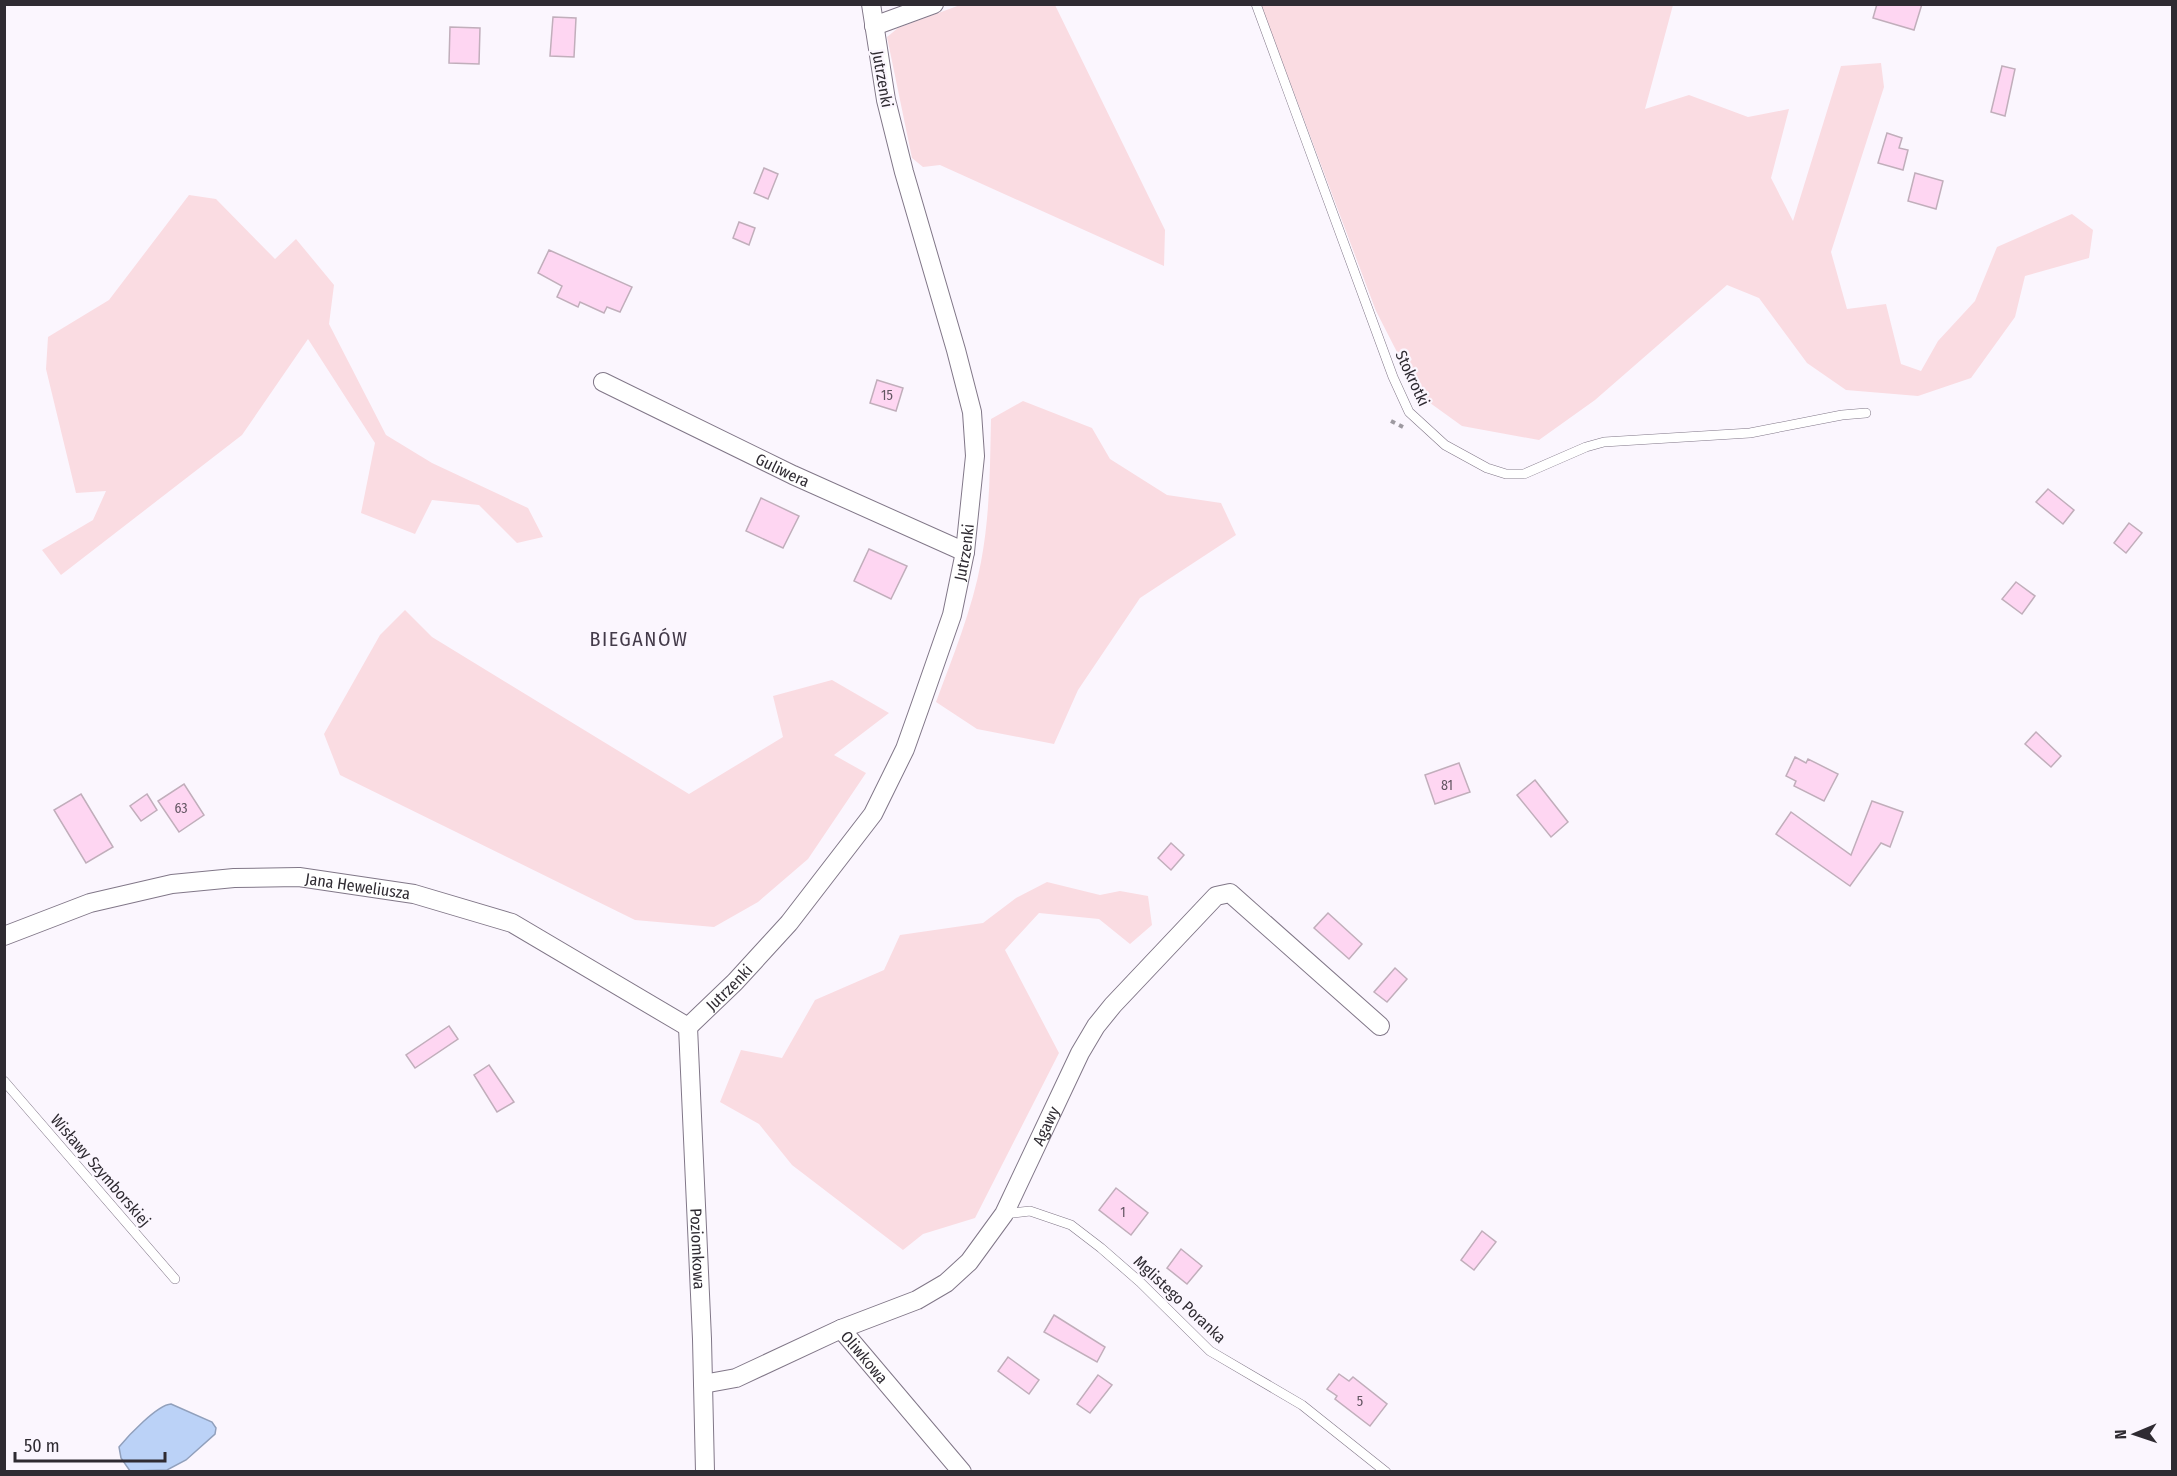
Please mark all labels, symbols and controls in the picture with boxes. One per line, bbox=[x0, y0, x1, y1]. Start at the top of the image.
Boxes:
street label: Jutrzenki bbox=[868, 49, 897, 109]
street label: Stokrotki bbox=[1391, 347, 1434, 409]
house number: 15 bbox=[881, 387, 893, 404]
street label: Guliwera bbox=[753, 449, 812, 491]
street label: Jutrzenki bbox=[950, 523, 978, 583]
district label: BIEGANÓW bbox=[590, 627, 688, 651]
house number: 81 bbox=[1441, 777, 1453, 794]
house number: 63 bbox=[174, 800, 188, 817]
street label: Jana Heweliusza bbox=[304, 869, 412, 903]
street label: Jutrzenki bbox=[702, 961, 756, 1015]
street label: Agawy bbox=[1029, 1103, 1064, 1149]
street label: Wisławy Szymborskiej bbox=[47, 1110, 155, 1230]
house number: 1 bbox=[1120, 1204, 1126, 1221]
street label: Poziomkowa bbox=[686, 1208, 709, 1290]
street label: Mglistego Poranka bbox=[1130, 1252, 1230, 1347]
street label: Oliwkowa bbox=[837, 1327, 892, 1387]
house number: 5 bbox=[1357, 1393, 1363, 1410]
north arrow bbox=[2105, 1404, 2165, 1464]
scale bar bbox=[15, 1425, 165, 1463]
text: N bbox=[2111, 1429, 2130, 1440]
text: 50 m bbox=[24, 1435, 60, 1457]

